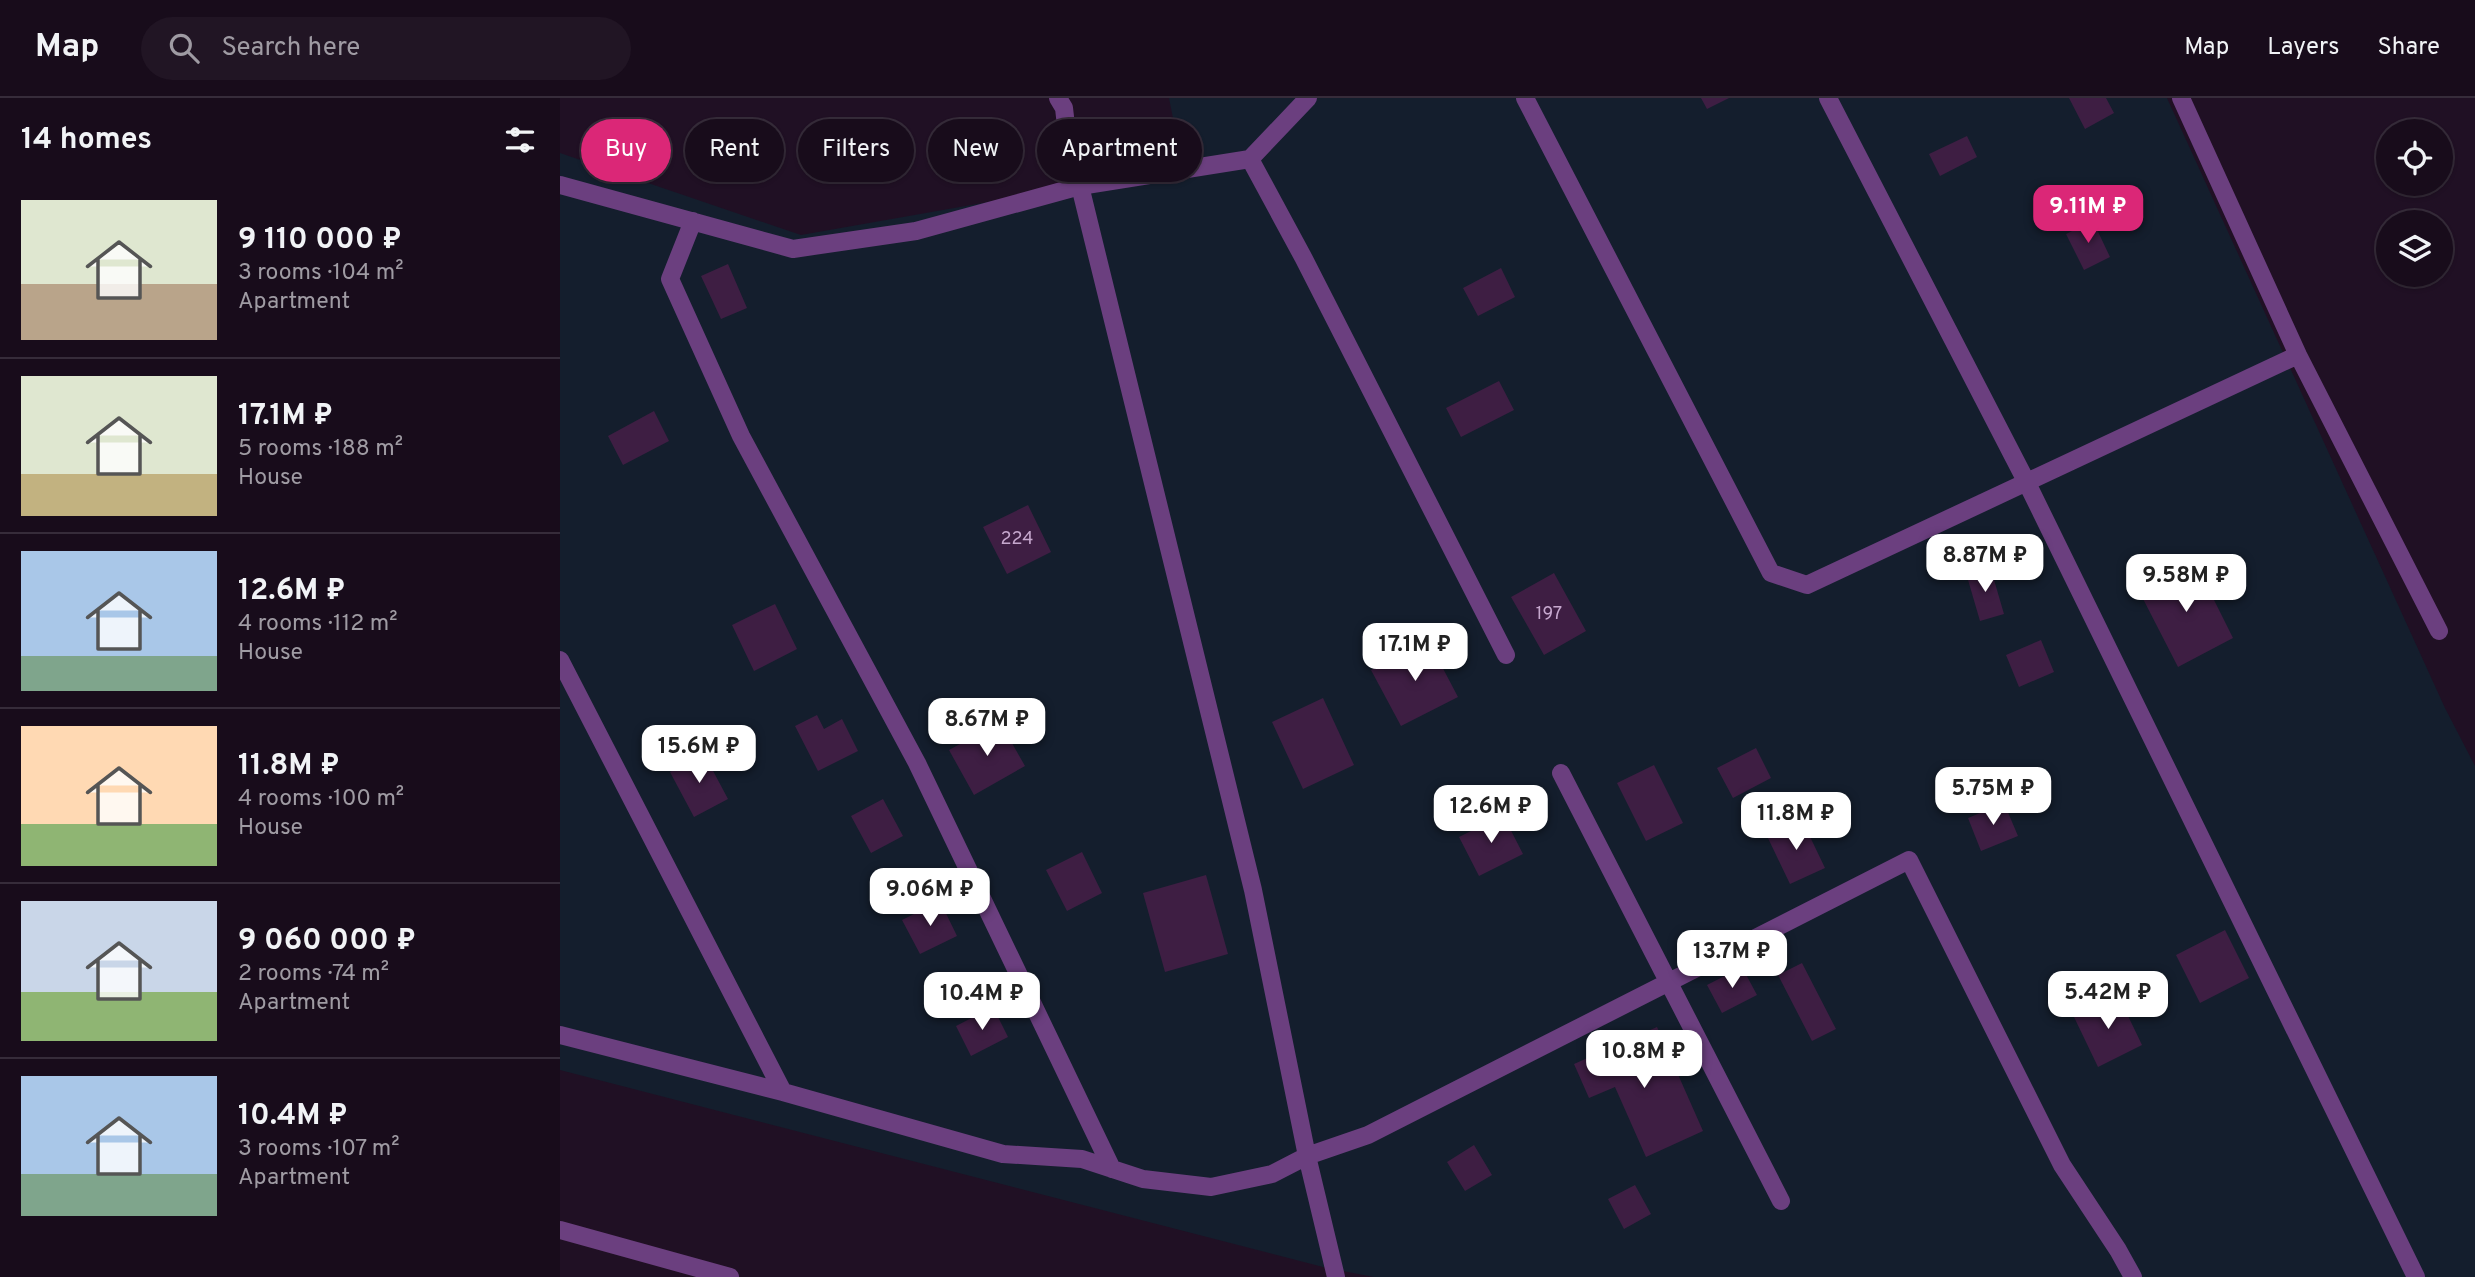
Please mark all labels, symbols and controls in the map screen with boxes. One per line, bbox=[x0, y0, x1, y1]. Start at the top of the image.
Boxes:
search box bbox=[141, 17, 631, 80]
text: Map bbox=[35, 27, 99, 69]
icon: search bbox=[165, 29, 203, 67]
text: Search here bbox=[221, 32, 360, 65]
text: Map bbox=[2184, 33, 2229, 63]
text: Layers bbox=[2267, 33, 2339, 63]
text: Share bbox=[2377, 33, 2440, 63]
chip: Buy bbox=[581, 119, 671, 182]
chip: Rent bbox=[685, 119, 784, 182]
chip: Filters bbox=[798, 119, 914, 182]
chip: New bbox=[928, 119, 1023, 182]
chip: Apartment bbox=[1037, 119, 1202, 182]
map controls bbox=[2376, 119, 2453, 287]
button: locate bbox=[2376, 119, 2453, 196]
icon: filters bbox=[501, 121, 539, 159]
text: 14 homes bbox=[21, 122, 152, 159]
pin: 9.11M ₽ bbox=[2023, 186, 2153, 245]
text: 9.11M ₽ bbox=[2049, 193, 2127, 222]
button: layers bbox=[2376, 210, 2453, 287]
text: 9 110 000 ₽ bbox=[238, 222, 402, 259]
icon: home bbox=[77, 228, 161, 312]
text: 3 rooms · 104 m² bbox=[238, 259, 403, 288]
text: Apartment bbox=[238, 288, 350, 317]
text: 17.1M ₽ bbox=[238, 398, 333, 435]
icon: home bbox=[77, 404, 161, 488]
text: 5 rooms · 188 m² bbox=[238, 435, 403, 464]
text: House bbox=[238, 464, 303, 493]
house number: 224 bbox=[1000, 528, 1034, 551]
pin: 8.87M ₽ bbox=[1920, 534, 2050, 594]
text: 8.87M ₽ bbox=[1942, 542, 2028, 571]
pin: 9.58M ₽ bbox=[2121, 554, 2251, 614]
text: 9.58M ₽ bbox=[2142, 562, 2230, 591]
text: 12.6M ₽ bbox=[238, 573, 346, 610]
icon: home bbox=[77, 579, 161, 663]
house number: 197 bbox=[1536, 603, 1562, 626]
text: 4 rooms · 112 m² bbox=[238, 610, 398, 639]
pin: 17.1M ₽ bbox=[1350, 624, 1480, 683]
text: 17.1M ₽ bbox=[1379, 631, 1451, 660]
text: House bbox=[238, 639, 303, 668]
pin: 8.67M ₽ bbox=[922, 698, 1052, 758]
text: 8.67M ₽ bbox=[944, 706, 1030, 735]
pin: 15.6M ₽ bbox=[634, 726, 764, 785]
text: 15.6M ₽ bbox=[658, 733, 740, 762]
text: 11.8M ₽ bbox=[238, 748, 340, 785]
icon: home bbox=[77, 754, 161, 838]
pin: 5.75M ₽ bbox=[1928, 768, 2058, 827]
text: 5.75M ₽ bbox=[1951, 775, 2035, 804]
text: 4 rooms · 100 m² bbox=[238, 785, 404, 814]
pin: 12.6M ₽ bbox=[1426, 786, 1556, 845]
pin: 11.8M ₽ bbox=[1731, 792, 1861, 852]
text: 12.6M ₽ bbox=[1450, 793, 1532, 822]
text: 11.8M ₽ bbox=[1757, 800, 1835, 829]
text: House bbox=[238, 814, 303, 843]
pin: 9.06M ₽ bbox=[865, 868, 995, 928]
text: 9.06M ₽ bbox=[886, 876, 974, 905]
text: 9 060 000 ₽ bbox=[238, 923, 416, 960]
icon: home bbox=[77, 929, 161, 1013]
pin: 13.7M ₽ bbox=[1667, 930, 1797, 990]
text: 13.7M ₽ bbox=[1693, 938, 1771, 967]
text: 2 rooms · 74 m² bbox=[238, 960, 389, 989]
pin: 10.4M ₽ bbox=[917, 972, 1047, 1032]
pin: 5.42M ₽ bbox=[2043, 972, 2173, 1031]
text: 5.42M ₽ bbox=[2064, 979, 2152, 1008]
text: 10.4M ₽ bbox=[940, 980, 1024, 1009]
text: Apartment bbox=[238, 989, 350, 1018]
pin: 10.8M ₽ bbox=[1579, 1030, 1709, 1090]
text: 10.8M ₽ bbox=[1602, 1038, 1686, 1067]
text: 10.4M ₽ bbox=[238, 1098, 348, 1135]
icon: home bbox=[77, 1104, 161, 1188]
text: 3 rooms · 107 m² bbox=[238, 1135, 400, 1164]
text: Apartment bbox=[238, 1164, 350, 1193]

